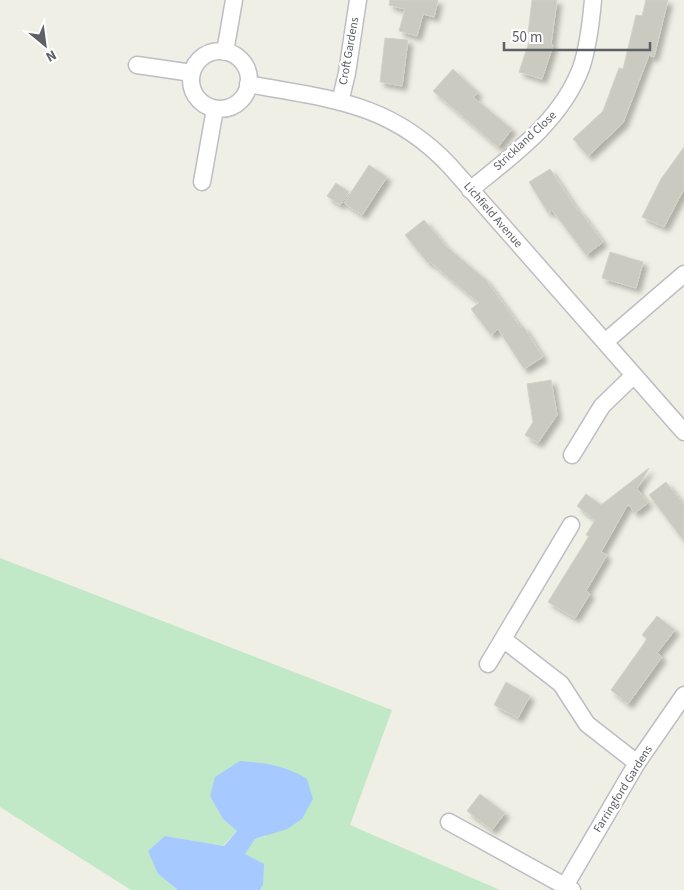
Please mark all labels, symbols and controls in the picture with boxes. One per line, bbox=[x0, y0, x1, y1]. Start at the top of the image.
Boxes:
street label: Croft Gardens bbox=[335, 16, 363, 86]
north arrow bbox=[20, 20, 70, 70]
scale bar bbox=[504, 20, 650, 52]
text: 50 m bbox=[512, 27, 542, 48]
text: N bbox=[42, 44, 60, 66]
street label: Strickland Close bbox=[490, 107, 560, 175]
street label: Lichfield Avenue bbox=[460, 178, 526, 252]
street label: Farringford Gardens bbox=[589, 742, 657, 836]

